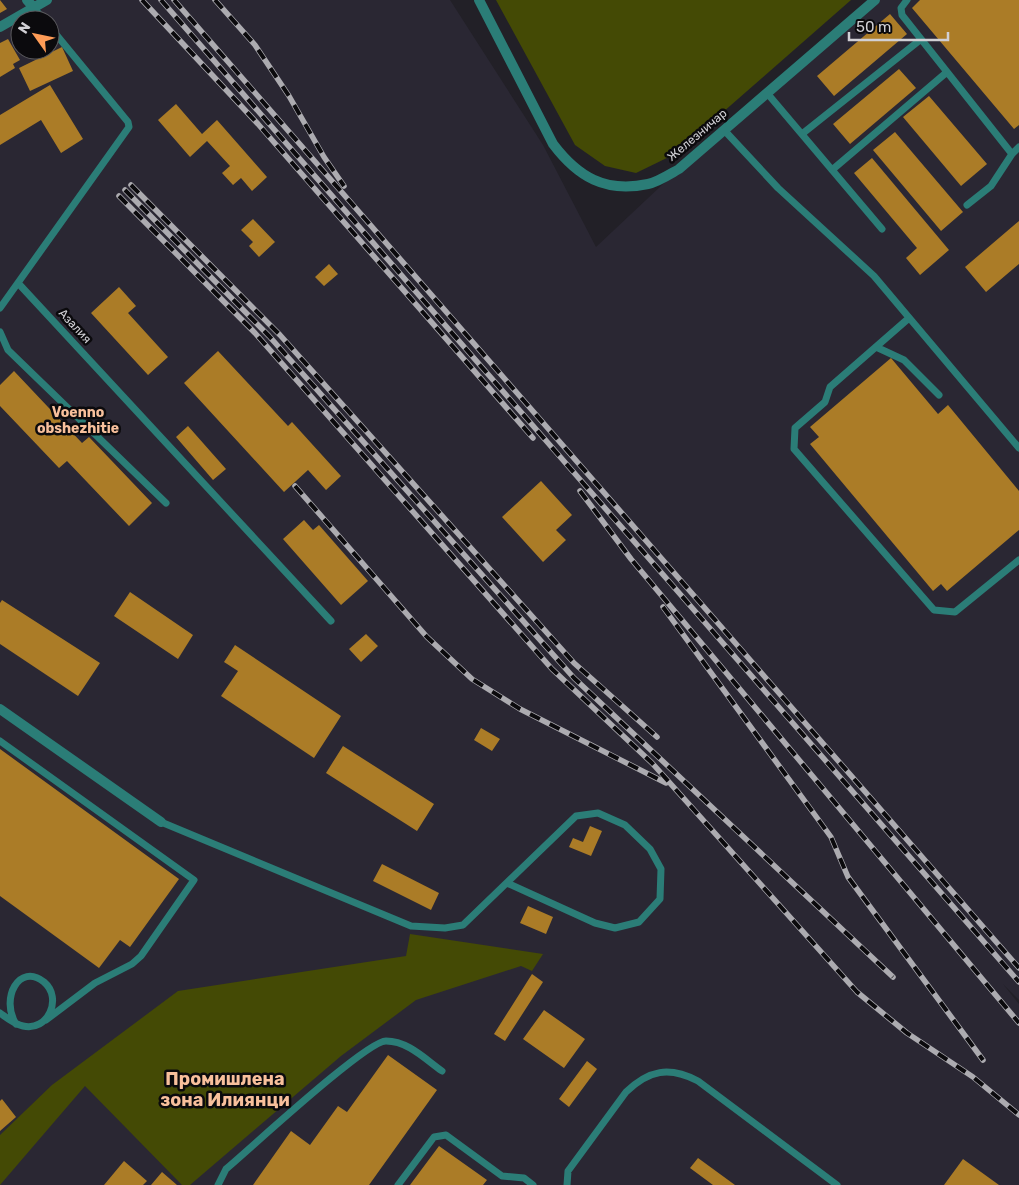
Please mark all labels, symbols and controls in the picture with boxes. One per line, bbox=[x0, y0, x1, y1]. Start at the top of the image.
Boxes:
north arrow bbox=[10, 10, 60, 60]
scale bar bbox=[849, 10, 948, 42]
text: 50 m bbox=[856, 18, 891, 36]
text: N bbox=[15, 19, 34, 37]
street label: Железничар bbox=[664, 106, 730, 164]
street label: Азалия bbox=[56, 306, 94, 346]
district label: Voenno obshezhitie bbox=[37, 404, 119, 437]
district label: Промишлена зона Илиянци bbox=[160, 1068, 290, 1111]

